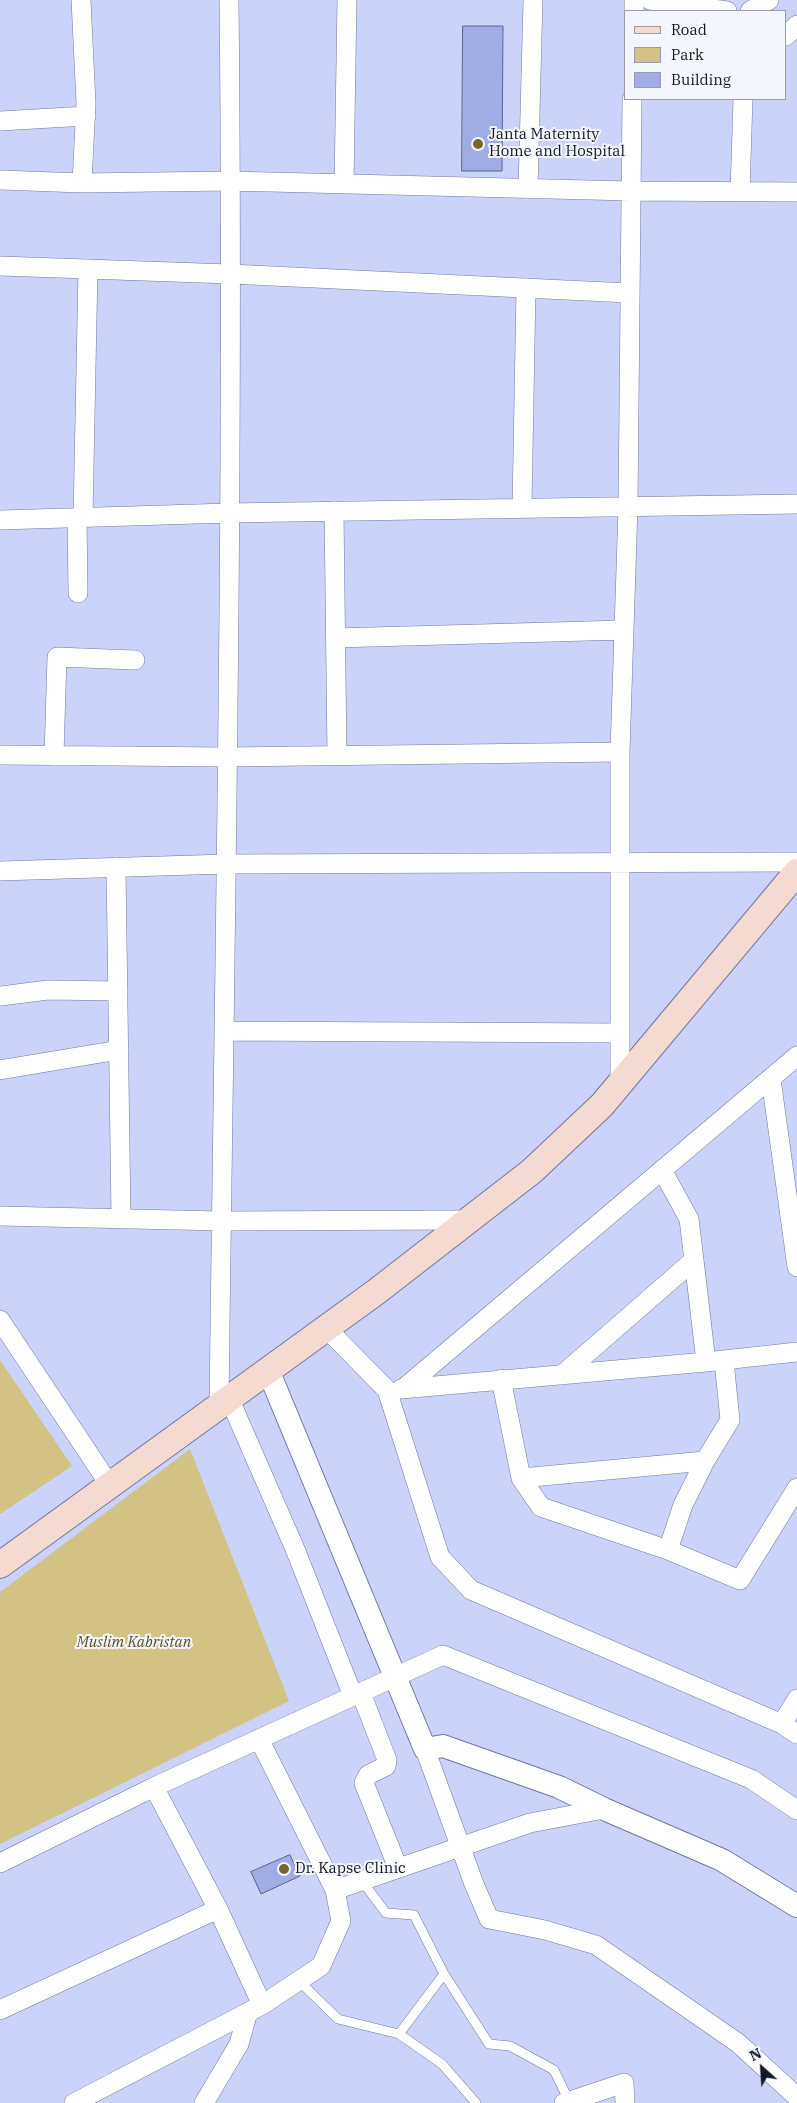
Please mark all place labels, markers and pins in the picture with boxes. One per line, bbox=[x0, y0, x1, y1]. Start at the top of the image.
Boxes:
place label: Janta Maternity Home and Hospital bbox=[489, 126, 625, 161]
marker: Janta Maternity Home and Hospital bbox=[471, 137, 485, 151]
place label: Dr. Kapse Clinic bbox=[295, 1860, 406, 1878]
marker: Dr. Kapse Clinic bbox=[277, 1862, 291, 1876]

